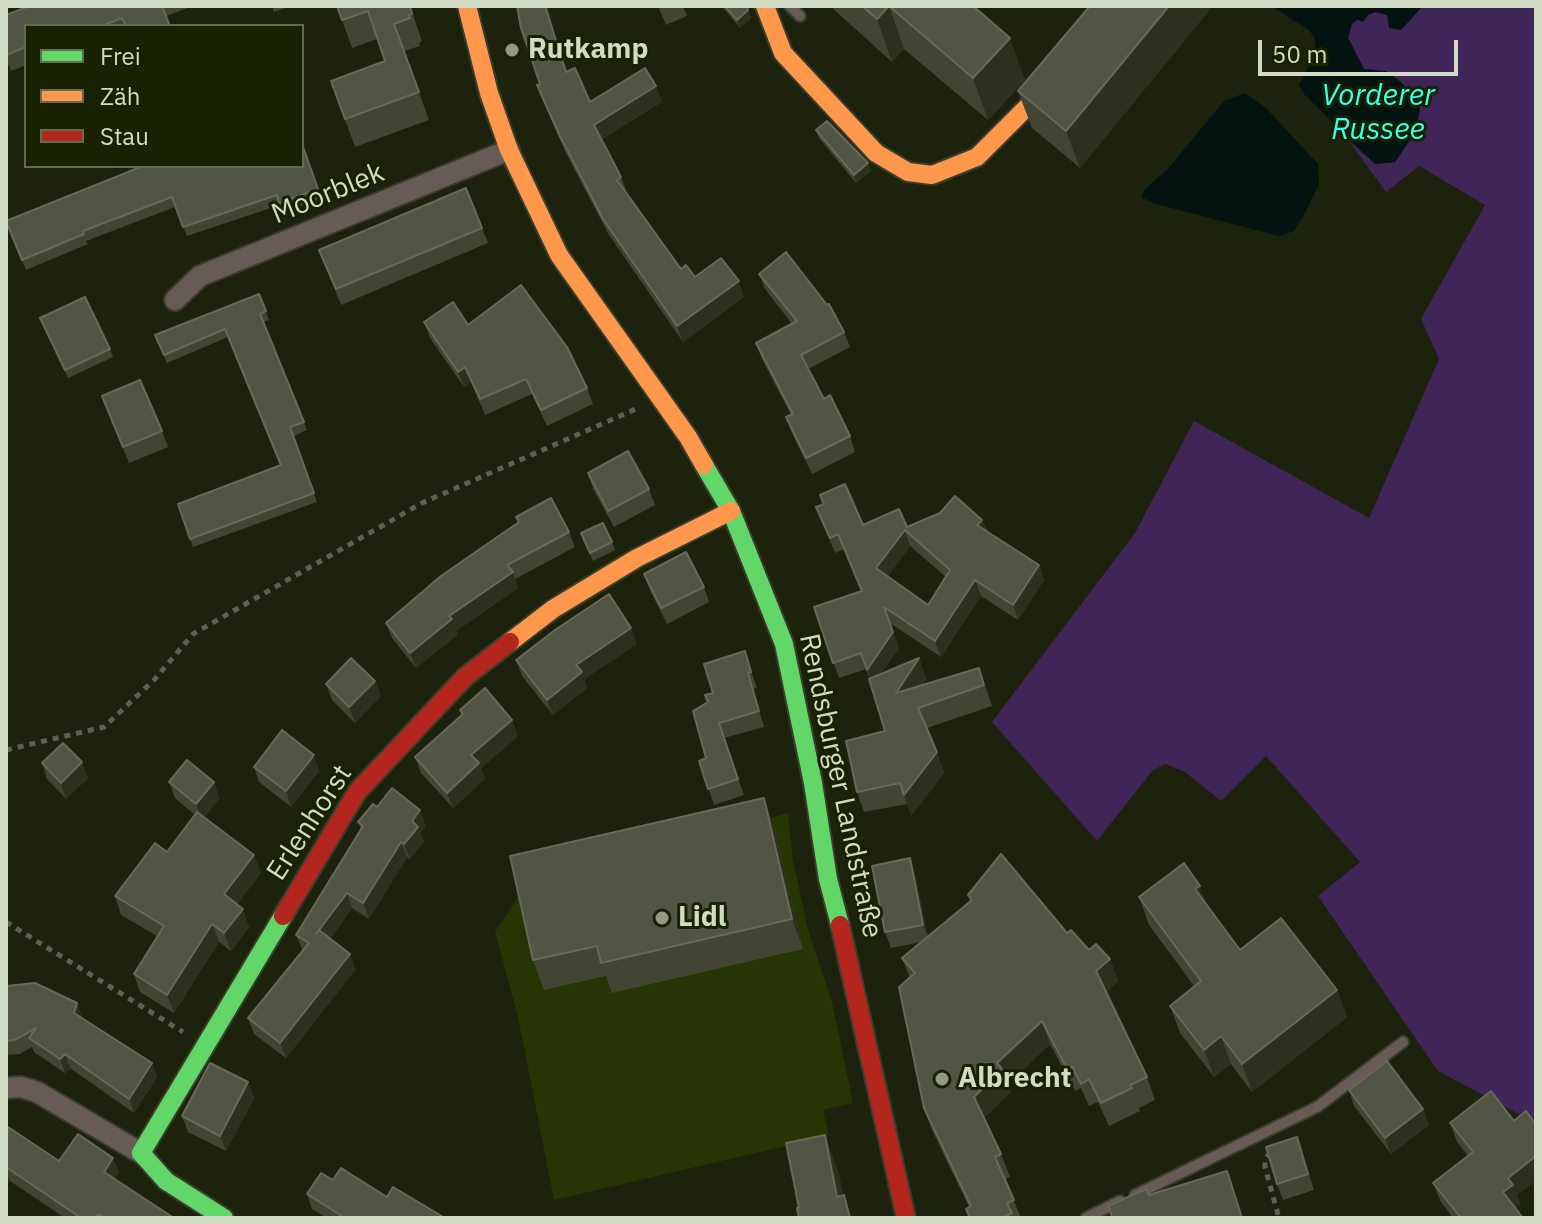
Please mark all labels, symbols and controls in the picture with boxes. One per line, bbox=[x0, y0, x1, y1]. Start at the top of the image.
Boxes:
legend bbox=[24, 24, 304, 168]
scale bar bbox=[1262, 24, 1462, 74]
place label: Rutkamp bbox=[528, 33, 648, 67]
text: 50 m bbox=[1272, 38, 1327, 70]
text: Frei bbox=[100, 40, 141, 72]
marker: Rutkamp bbox=[503, 41, 521, 59]
water label: Vorderer Russee bbox=[1321, 78, 1435, 148]
text: Zäh bbox=[100, 80, 140, 112]
text: Stau bbox=[100, 120, 149, 152]
street label: Moorblek bbox=[267, 156, 389, 232]
street label: Rendsburger Landstraße bbox=[791, 631, 889, 941]
street label: Erlenhorst bbox=[260, 759, 360, 887]
place label: Lidl bbox=[678, 901, 726, 935]
marker: Lidl bbox=[653, 909, 671, 927]
place label: Albrecht bbox=[958, 1062, 1071, 1096]
marker: Albrecht bbox=[933, 1070, 951, 1088]

